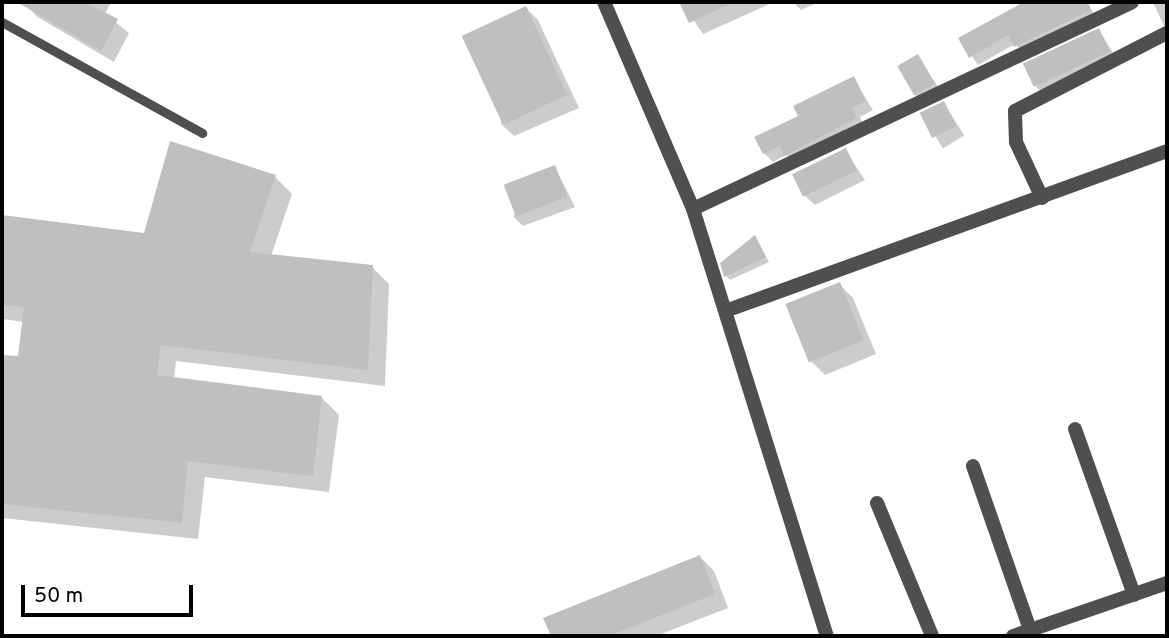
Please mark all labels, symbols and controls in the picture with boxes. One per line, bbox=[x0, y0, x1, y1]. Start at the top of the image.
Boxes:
scale bar bbox=[24, 572, 196, 616]
text: 50 m bbox=[34, 583, 83, 610]

